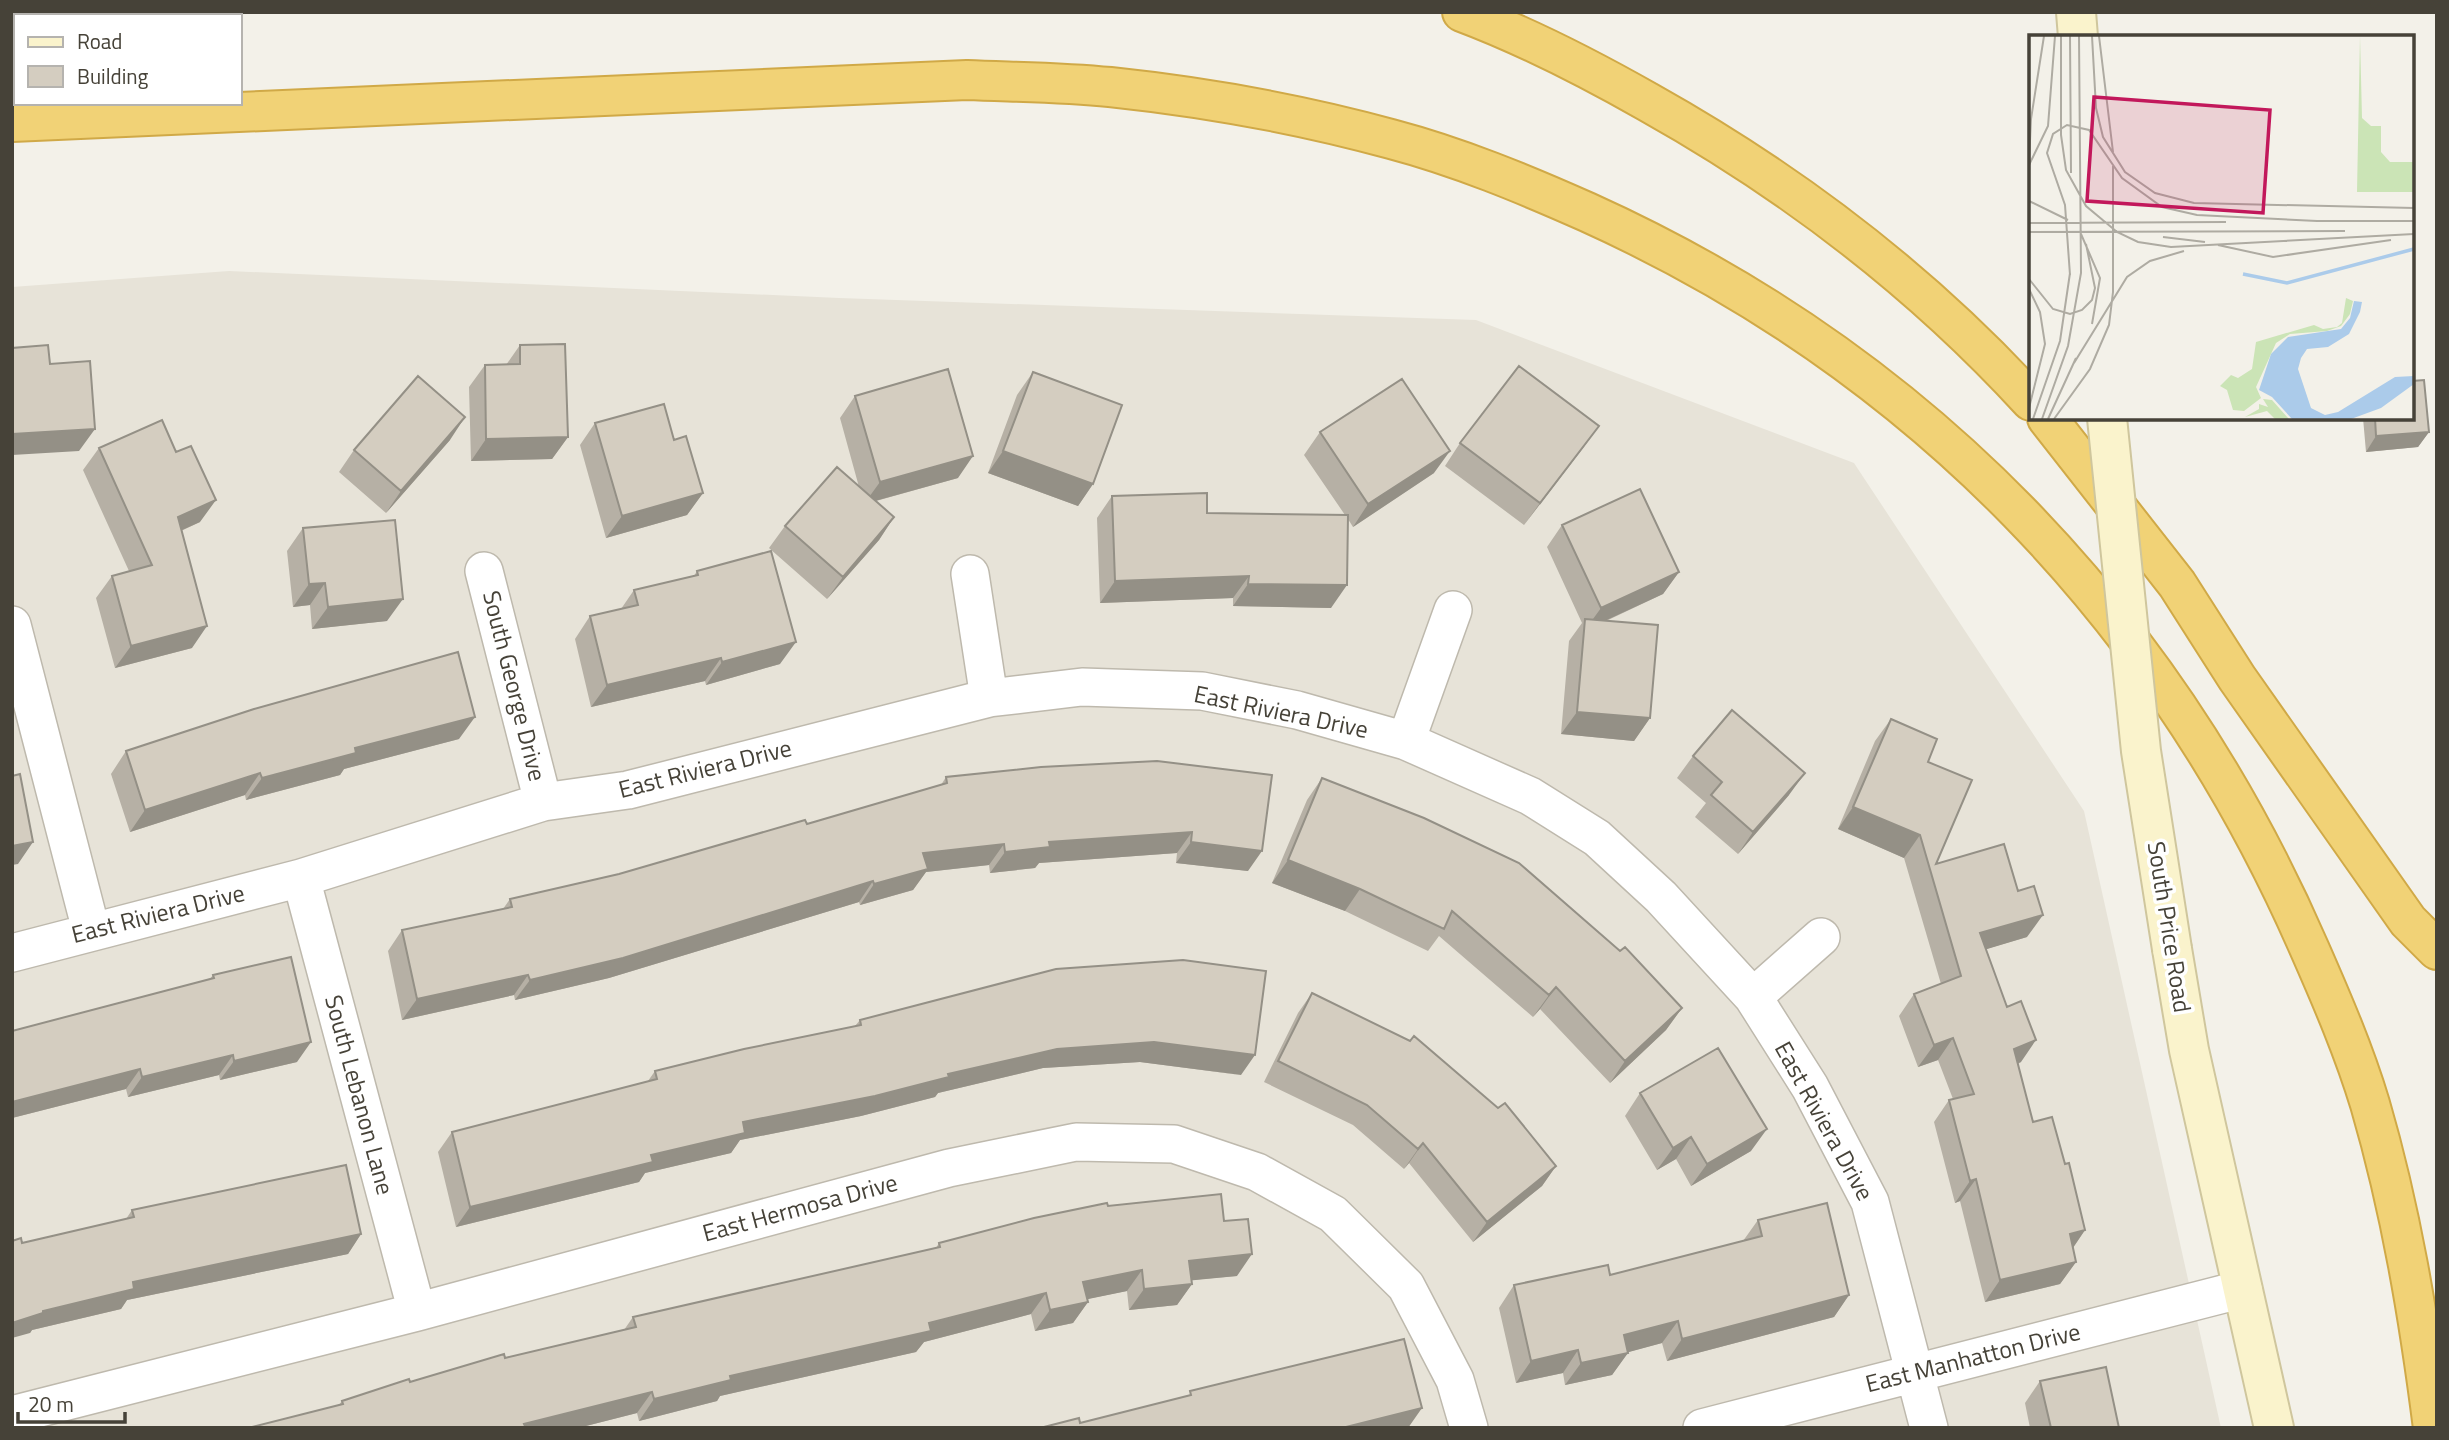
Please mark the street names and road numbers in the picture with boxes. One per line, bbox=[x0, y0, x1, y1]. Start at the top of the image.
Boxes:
street label: South George Drive bbox=[474, 587, 556, 785]
street label: East Riviera Drive bbox=[1191, 675, 1372, 747]
street label: East Riviera Drive bbox=[614, 729, 795, 807]
street label: South Price Road bbox=[2139, 839, 2201, 1015]
street label: East Riviera Drive bbox=[67, 874, 248, 952]
street label: South Lebanon Lane bbox=[316, 991, 404, 1199]
street label: East Riviera Drive bbox=[1766, 1034, 1884, 1207]
street label: East Hermosa Drive bbox=[698, 1164, 901, 1250]
street label: East Manhatton Drive bbox=[1862, 1313, 2084, 1401]

